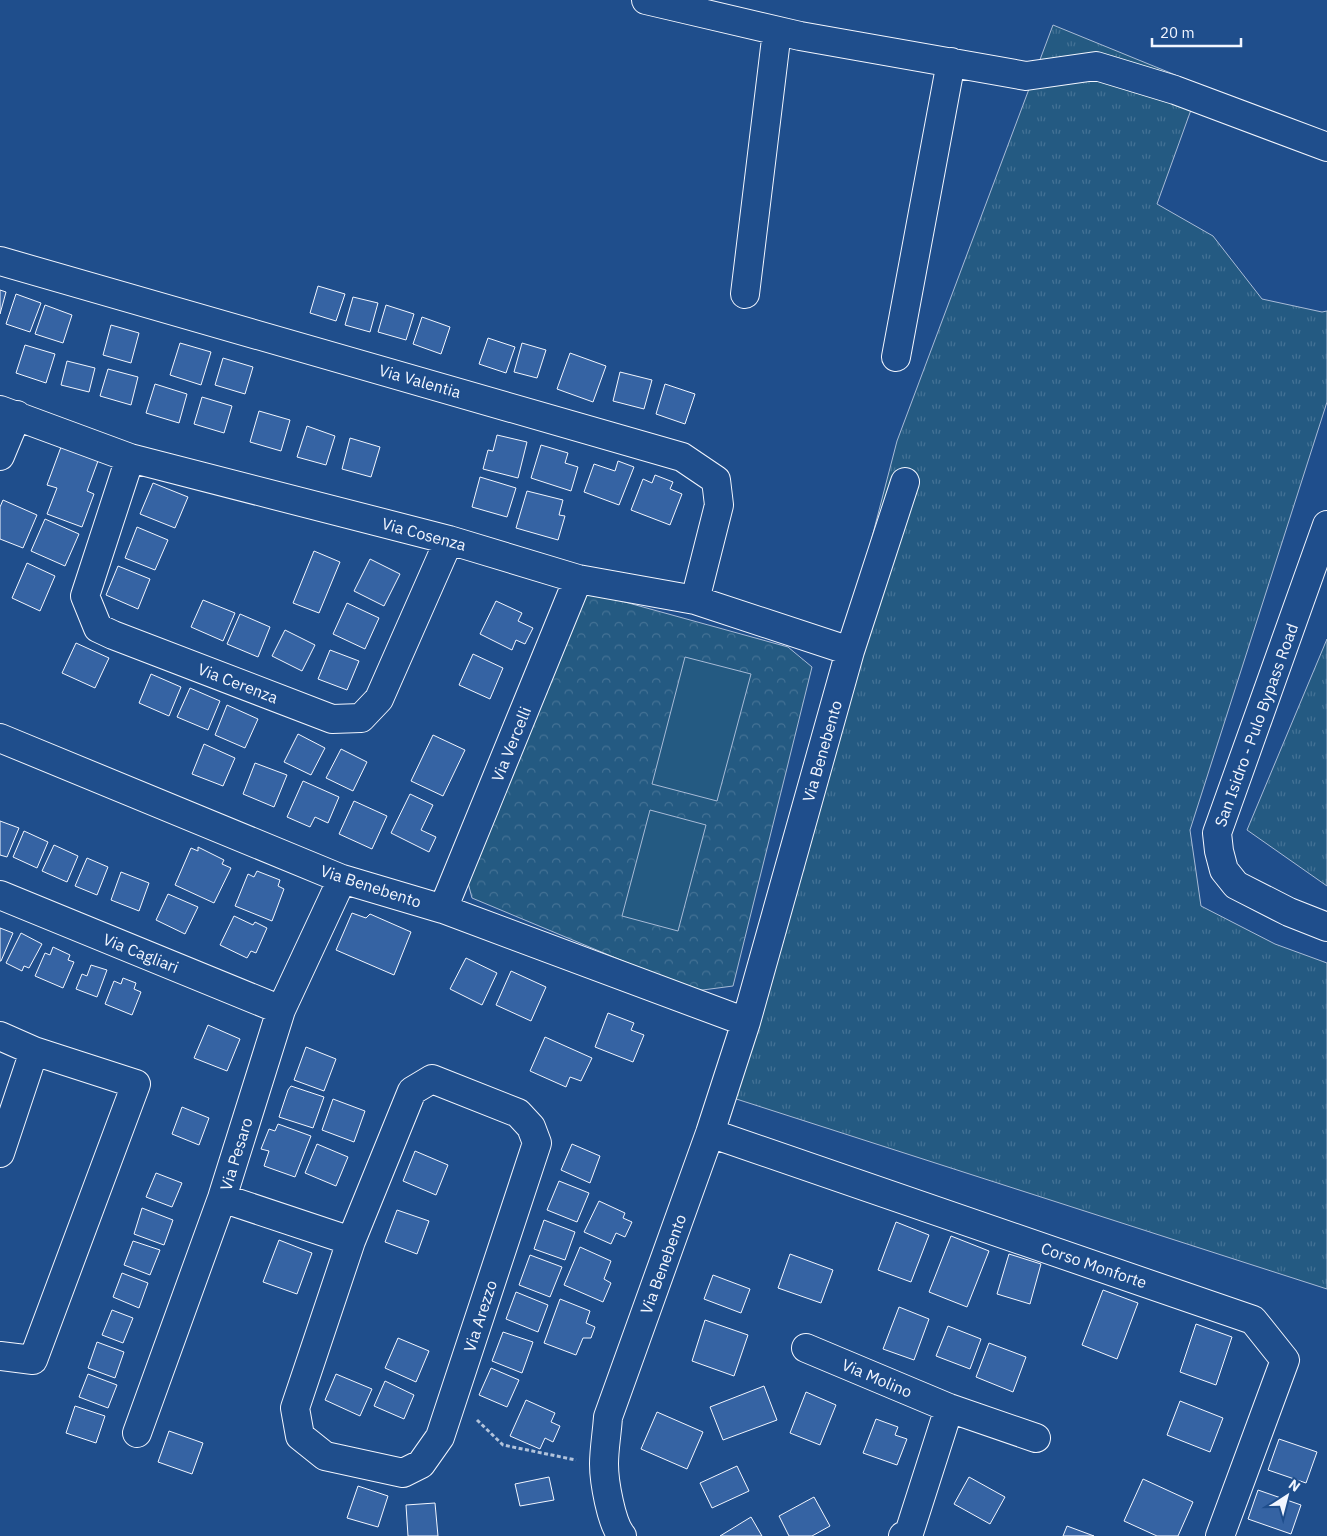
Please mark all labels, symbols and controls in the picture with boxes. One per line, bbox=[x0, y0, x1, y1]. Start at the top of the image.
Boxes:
scale bar bbox=[1152, 15, 1241, 47]
text: 20 m bbox=[1160, 23, 1195, 42]
street label: Via Valentia bbox=[377, 360, 464, 402]
street label: Via Cosenza bbox=[380, 513, 469, 555]
street label: San Isidro - Pulo Bypass Road bbox=[1210, 621, 1302, 829]
street label: Via Cerenza bbox=[195, 659, 281, 708]
street label: Via Benebento bbox=[798, 698, 846, 804]
street label: Via Vercelli bbox=[487, 704, 535, 784]
street label: Via Benebento bbox=[318, 860, 424, 912]
street label: Via Cagliari bbox=[100, 929, 182, 977]
street label: Via Pesaro bbox=[215, 1115, 257, 1193]
street label: Via Benebento bbox=[636, 1211, 690, 1317]
street label: Corso Monforte bbox=[1038, 1238, 1150, 1293]
street label: Via Arezzo bbox=[459, 1277, 501, 1355]
street label: Via Molino bbox=[839, 1354, 915, 1402]
north arrow bbox=[1262, 1471, 1312, 1521]
text: N bbox=[1285, 1475, 1304, 1496]

